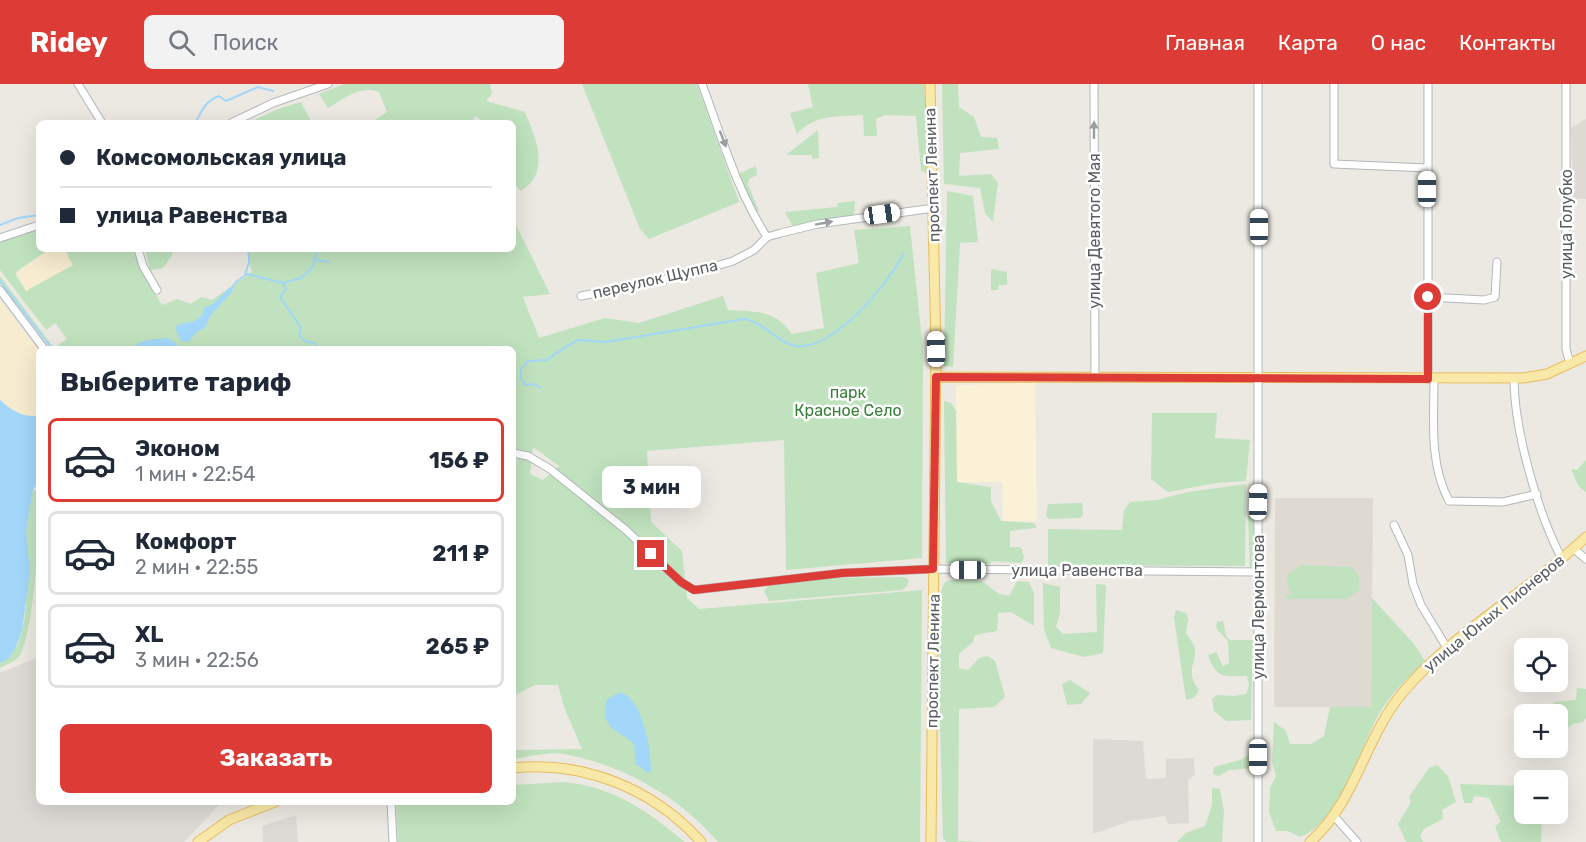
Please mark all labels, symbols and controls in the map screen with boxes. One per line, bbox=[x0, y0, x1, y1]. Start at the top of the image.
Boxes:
search box bbox=[144, 15, 564, 69]
text: Ridey bbox=[30, 26, 108, 59]
icon: search bbox=[165, 26, 198, 59]
text: Поиск bbox=[213, 29, 278, 56]
text: Главная bbox=[1165, 30, 1245, 55]
text: Карта bbox=[1278, 30, 1338, 55]
text: О нас bbox=[1371, 30, 1426, 55]
text: Контакты bbox=[1459, 30, 1556, 55]
street label: проспект Ленина bbox=[920, 107, 944, 243]
one-way arrow bbox=[1089, 120, 1099, 139]
one-way arrow bbox=[718, 130, 728, 148]
text: Комсомольская улица bbox=[96, 144, 347, 171]
street label: улица Девятого Мая bbox=[1085, 153, 1104, 309]
street label: улица Голубко bbox=[1557, 169, 1576, 279]
car bbox=[1418, 171, 1436, 207]
text: улица Равенства bbox=[96, 202, 288, 229]
car bbox=[863, 203, 901, 225]
car bbox=[1250, 209, 1268, 245]
one-way arrow bbox=[815, 219, 834, 228]
street label: переулок Щуппа bbox=[591, 255, 719, 303]
route start bbox=[1414, 283, 1441, 310]
car bbox=[927, 331, 945, 367]
text: Выберите тариф bbox=[60, 366, 291, 398]
park label: парк Красное Село bbox=[794, 383, 902, 420]
icon: car bbox=[63, 433, 117, 487]
text: Эконом bbox=[135, 435, 220, 462]
text: 156 ₽ bbox=[429, 447, 489, 474]
text: 1 мин · 22:54 bbox=[135, 462, 256, 486]
callout: 3 мин bbox=[602, 467, 700, 509]
text: 3 мин bbox=[623, 475, 680, 499]
car bbox=[1249, 484, 1267, 520]
icon: car bbox=[63, 526, 117, 580]
text: Комфорт bbox=[135, 528, 236, 555]
street label: улица Лермонтова bbox=[1249, 535, 1268, 679]
text: 211 ₽ bbox=[432, 540, 489, 567]
route end bbox=[637, 540, 664, 567]
street label: улица Юных Пионеров bbox=[1420, 550, 1568, 676]
text: 2 мин · 22:55 bbox=[135, 555, 258, 579]
car bbox=[950, 561, 986, 579]
street label: улица Равенства bbox=[1011, 561, 1143, 580]
street label: проспект Ленина bbox=[922, 594, 944, 728]
icon: car bbox=[63, 619, 117, 673]
text: XL bbox=[135, 621, 163, 648]
text: 265 ₽ bbox=[426, 633, 489, 660]
map controls bbox=[1514, 638, 1568, 824]
button: locate bbox=[1514, 638, 1568, 692]
text: 3 мин · 22:56 bbox=[135, 648, 259, 672]
button: + bbox=[1514, 704, 1568, 758]
button: Заказать bbox=[60, 724, 492, 793]
car bbox=[1249, 739, 1267, 775]
button: − bbox=[1514, 770, 1568, 824]

